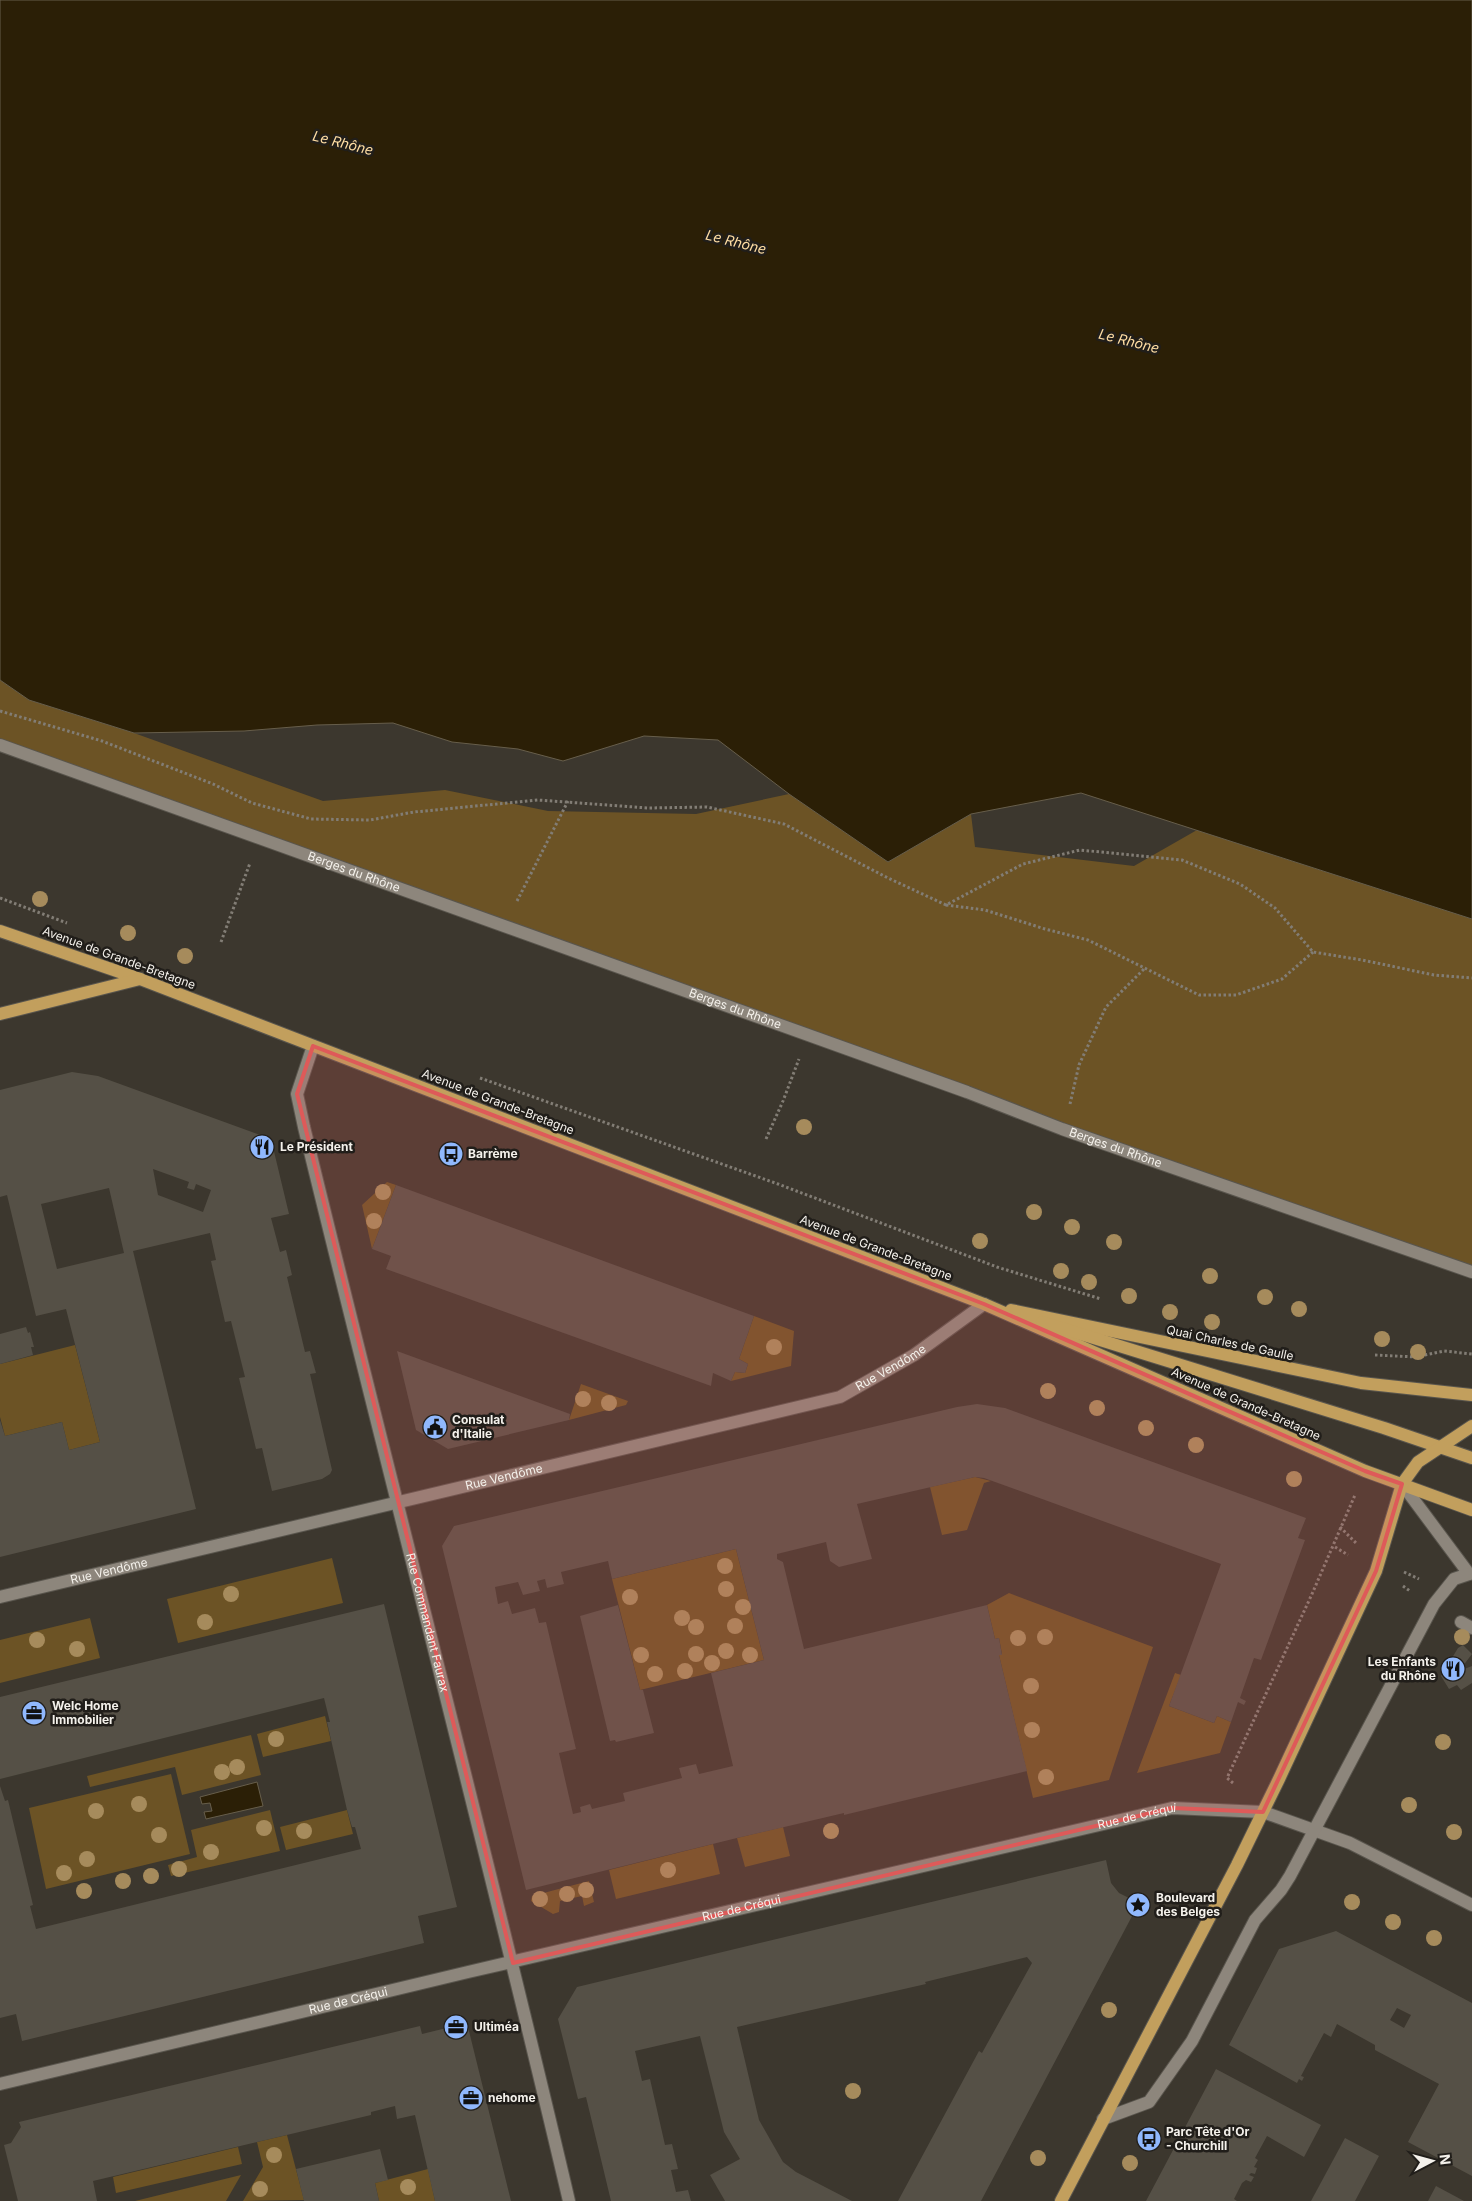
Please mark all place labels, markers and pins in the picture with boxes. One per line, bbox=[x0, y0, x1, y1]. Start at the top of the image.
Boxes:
restaurant icon: Le Président bbox=[249, 1134, 275, 1160]
place label: Le Président bbox=[280, 1139, 353, 1154]
bus stop icon: Barrème bbox=[438, 1141, 464, 1167]
place label: Barrème bbox=[468, 1146, 518, 1161]
place label: Consulat d'Italie bbox=[452, 1412, 505, 1441]
public building icon: Consulat d'Italie bbox=[422, 1414, 448, 1440]
place label: Les Enfants du Rhône bbox=[1368, 1654, 1436, 1683]
restaurant icon: Les Enfants du Rhône bbox=[1440, 1656, 1466, 1682]
place label: Welc Home Immobilier bbox=[52, 1698, 119, 1727]
office icon: Welc Home Immobilier bbox=[21, 1700, 47, 1726]
place label: Boulevard des Belges bbox=[1156, 1890, 1220, 1919]
place icon: Boulevard des Belges bbox=[1125, 1892, 1151, 1918]
office icon: Ultiméa bbox=[443, 2014, 469, 2040]
place label: Ultiméa bbox=[474, 2019, 519, 2034]
office icon: nehome bbox=[458, 2085, 484, 2111]
place label: nehome bbox=[488, 2090, 536, 2105]
place label: Parc Tête d'Or - Churchill bbox=[1166, 2124, 1249, 2153]
bus stop icon: Parc Tête d'Or - Churchill bbox=[1136, 2126, 1162, 2152]

